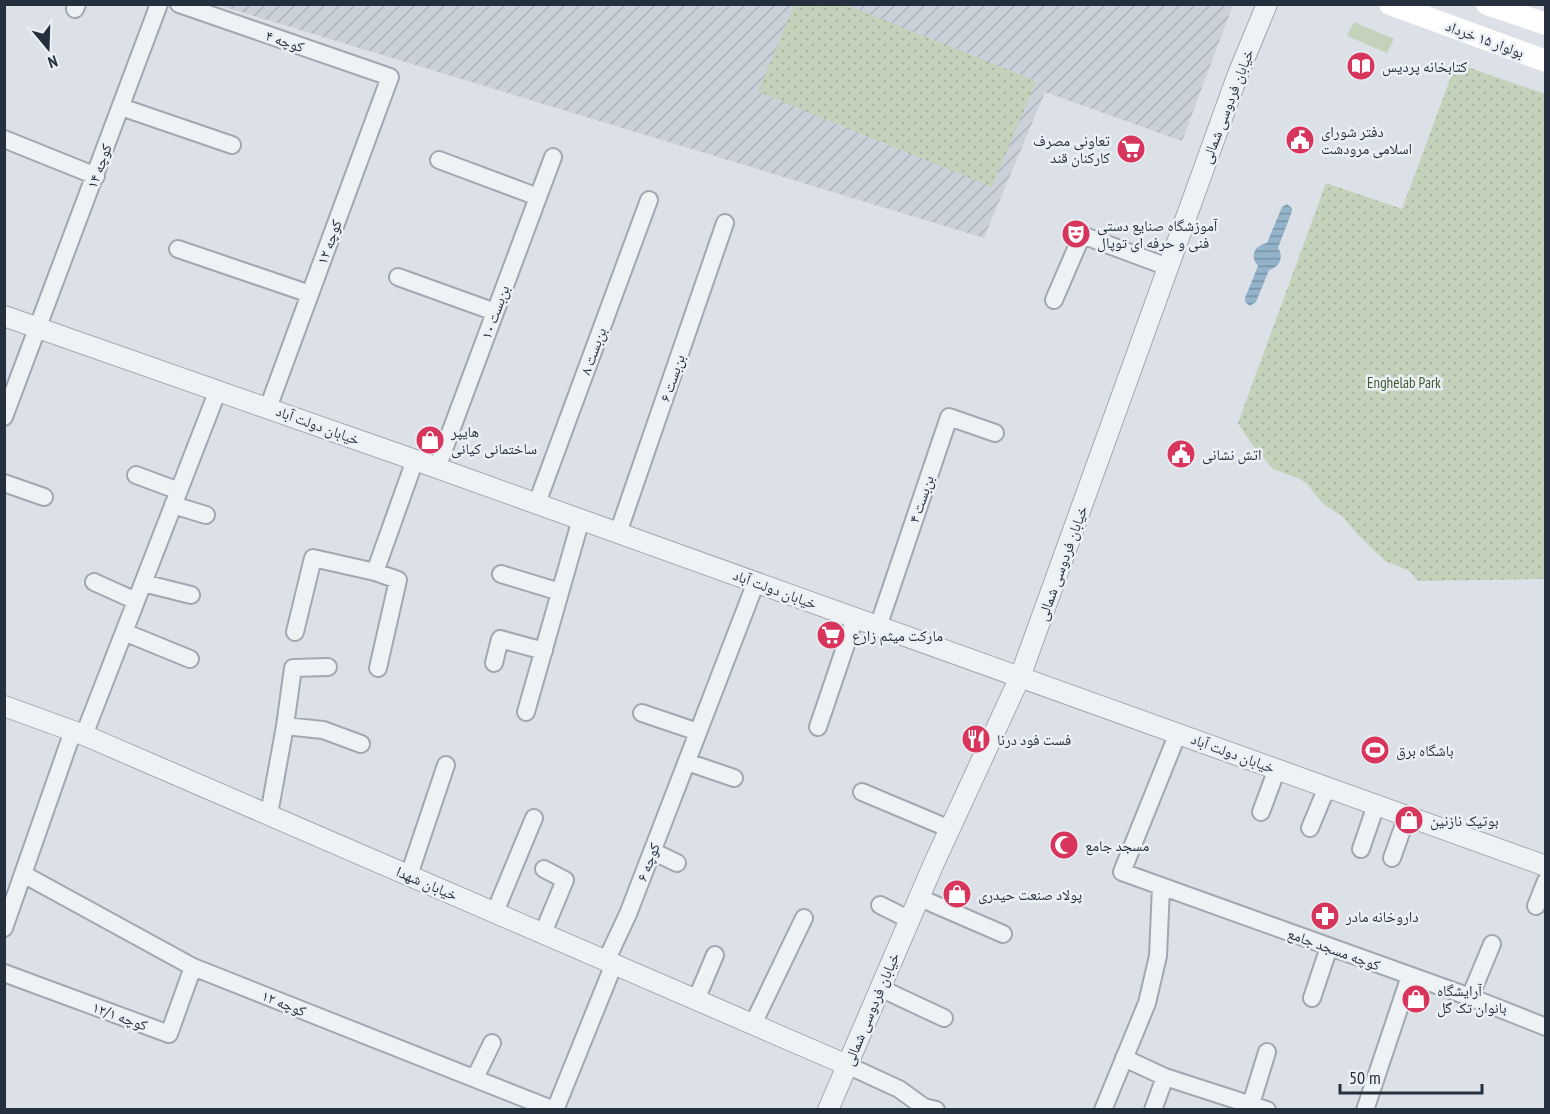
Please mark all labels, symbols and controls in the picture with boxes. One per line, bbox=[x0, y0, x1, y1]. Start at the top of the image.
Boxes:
street label: بولوار ۱۵ خرداد bbox=[1443, 16, 1527, 62]
north arrow bbox=[18, 18, 78, 78]
street label: کوچه ۴ bbox=[263, 26, 307, 56]
street label: خیابان فردوسی شمالی bbox=[1196, 46, 1259, 166]
library icon: کتابخانه پردیس bbox=[1345, 50, 1377, 82]
text: N bbox=[46, 51, 60, 73]
place label: کتابخانه پردیس bbox=[1382, 57, 1467, 77]
place label: دفتر شورای اسلامی مرودشت bbox=[1321, 122, 1412, 159]
public building icon: دفتر شورای اسلامی مرودشت bbox=[1284, 124, 1316, 156]
place label: تعاونی مصرف کارکنان قند bbox=[1033, 131, 1111, 168]
supermarket icon: تعاونی مصرف کارکنان قند bbox=[1115, 133, 1147, 165]
street label: کوچه ۱۴ bbox=[82, 141, 116, 191]
place label: آموزشگاه صنایع دستی فنی و حرفه ای توپال bbox=[1097, 216, 1218, 253]
street label: کوچه ۱۲ bbox=[312, 217, 346, 267]
theatre icon: آموزشگاه صنایع دستی فنی و حرفه ای توپال bbox=[1060, 218, 1092, 250]
street label: بن‌بست ۱۰ bbox=[477, 282, 514, 342]
street label: بن‌بست ۸ bbox=[576, 325, 611, 378]
street label: بن‌بست ۶ bbox=[655, 352, 690, 405]
park label: Enghelab Park bbox=[1367, 373, 1441, 392]
street label: خیابان دولت آباد bbox=[273, 401, 363, 450]
place label: هایپر ساختمانی کیانی bbox=[450, 422, 537, 459]
shop icon: هایپر ساختمانی کیانی bbox=[414, 424, 446, 456]
public building icon: اتش نشانی bbox=[1165, 438, 1197, 470]
place label: اتش نشانی bbox=[1202, 445, 1261, 465]
street label: بن‌بست ۴ bbox=[904, 473, 939, 526]
street label: خیابان فردوسی شمالی bbox=[1032, 503, 1093, 623]
street label: خیابان دولت آباد bbox=[730, 565, 820, 614]
supermarket icon: مارکت میثم زارع bbox=[815, 619, 847, 651]
place label: مارکت میثم زارع bbox=[852, 626, 943, 646]
restaurant icon: فست فود درنا bbox=[960, 723, 992, 755]
street label: خیابان دولت آباد bbox=[1188, 729, 1278, 778]
place label: فست فود درنا bbox=[997, 730, 1071, 749]
sports icon: باشگاه برق bbox=[1359, 734, 1391, 766]
place label: باشگاه برق bbox=[1396, 741, 1454, 761]
shop icon: بوتیک نازنین bbox=[1393, 804, 1425, 836]
place label: بوتیک نازنین bbox=[1430, 811, 1499, 831]
mosque icon: مسجد جامع bbox=[1048, 829, 1080, 861]
place label: مسجد جامع bbox=[1085, 836, 1150, 856]
street label: کوچه ۶ bbox=[632, 840, 664, 884]
street label: خیابان شهدا bbox=[393, 862, 461, 906]
shop icon: پولاد صنعت حیدری bbox=[941, 878, 973, 910]
place label: پولاد صنعت حیدری bbox=[978, 885, 1082, 905]
pharmacy icon: داروخانه مادر bbox=[1309, 900, 1341, 932]
place label: داروخانه مادر bbox=[1345, 907, 1419, 926]
street label: کوچه مسجد جامع bbox=[1285, 923, 1383, 975]
street label: خیابان فردوسی شمالی bbox=[839, 949, 904, 1069]
place label: آرایشگاه بانوان تک گل bbox=[1437, 981, 1507, 1018]
shop icon: آرایشگاه بانوان تک گل bbox=[1400, 983, 1432, 1015]
street label: کوچه ۱۲ bbox=[259, 986, 309, 1020]
street label: کوچه ۱۲/۱ bbox=[90, 997, 150, 1035]
scale bar bbox=[1340, 1057, 1482, 1095]
text: 50 m bbox=[1349, 1066, 1381, 1089]

